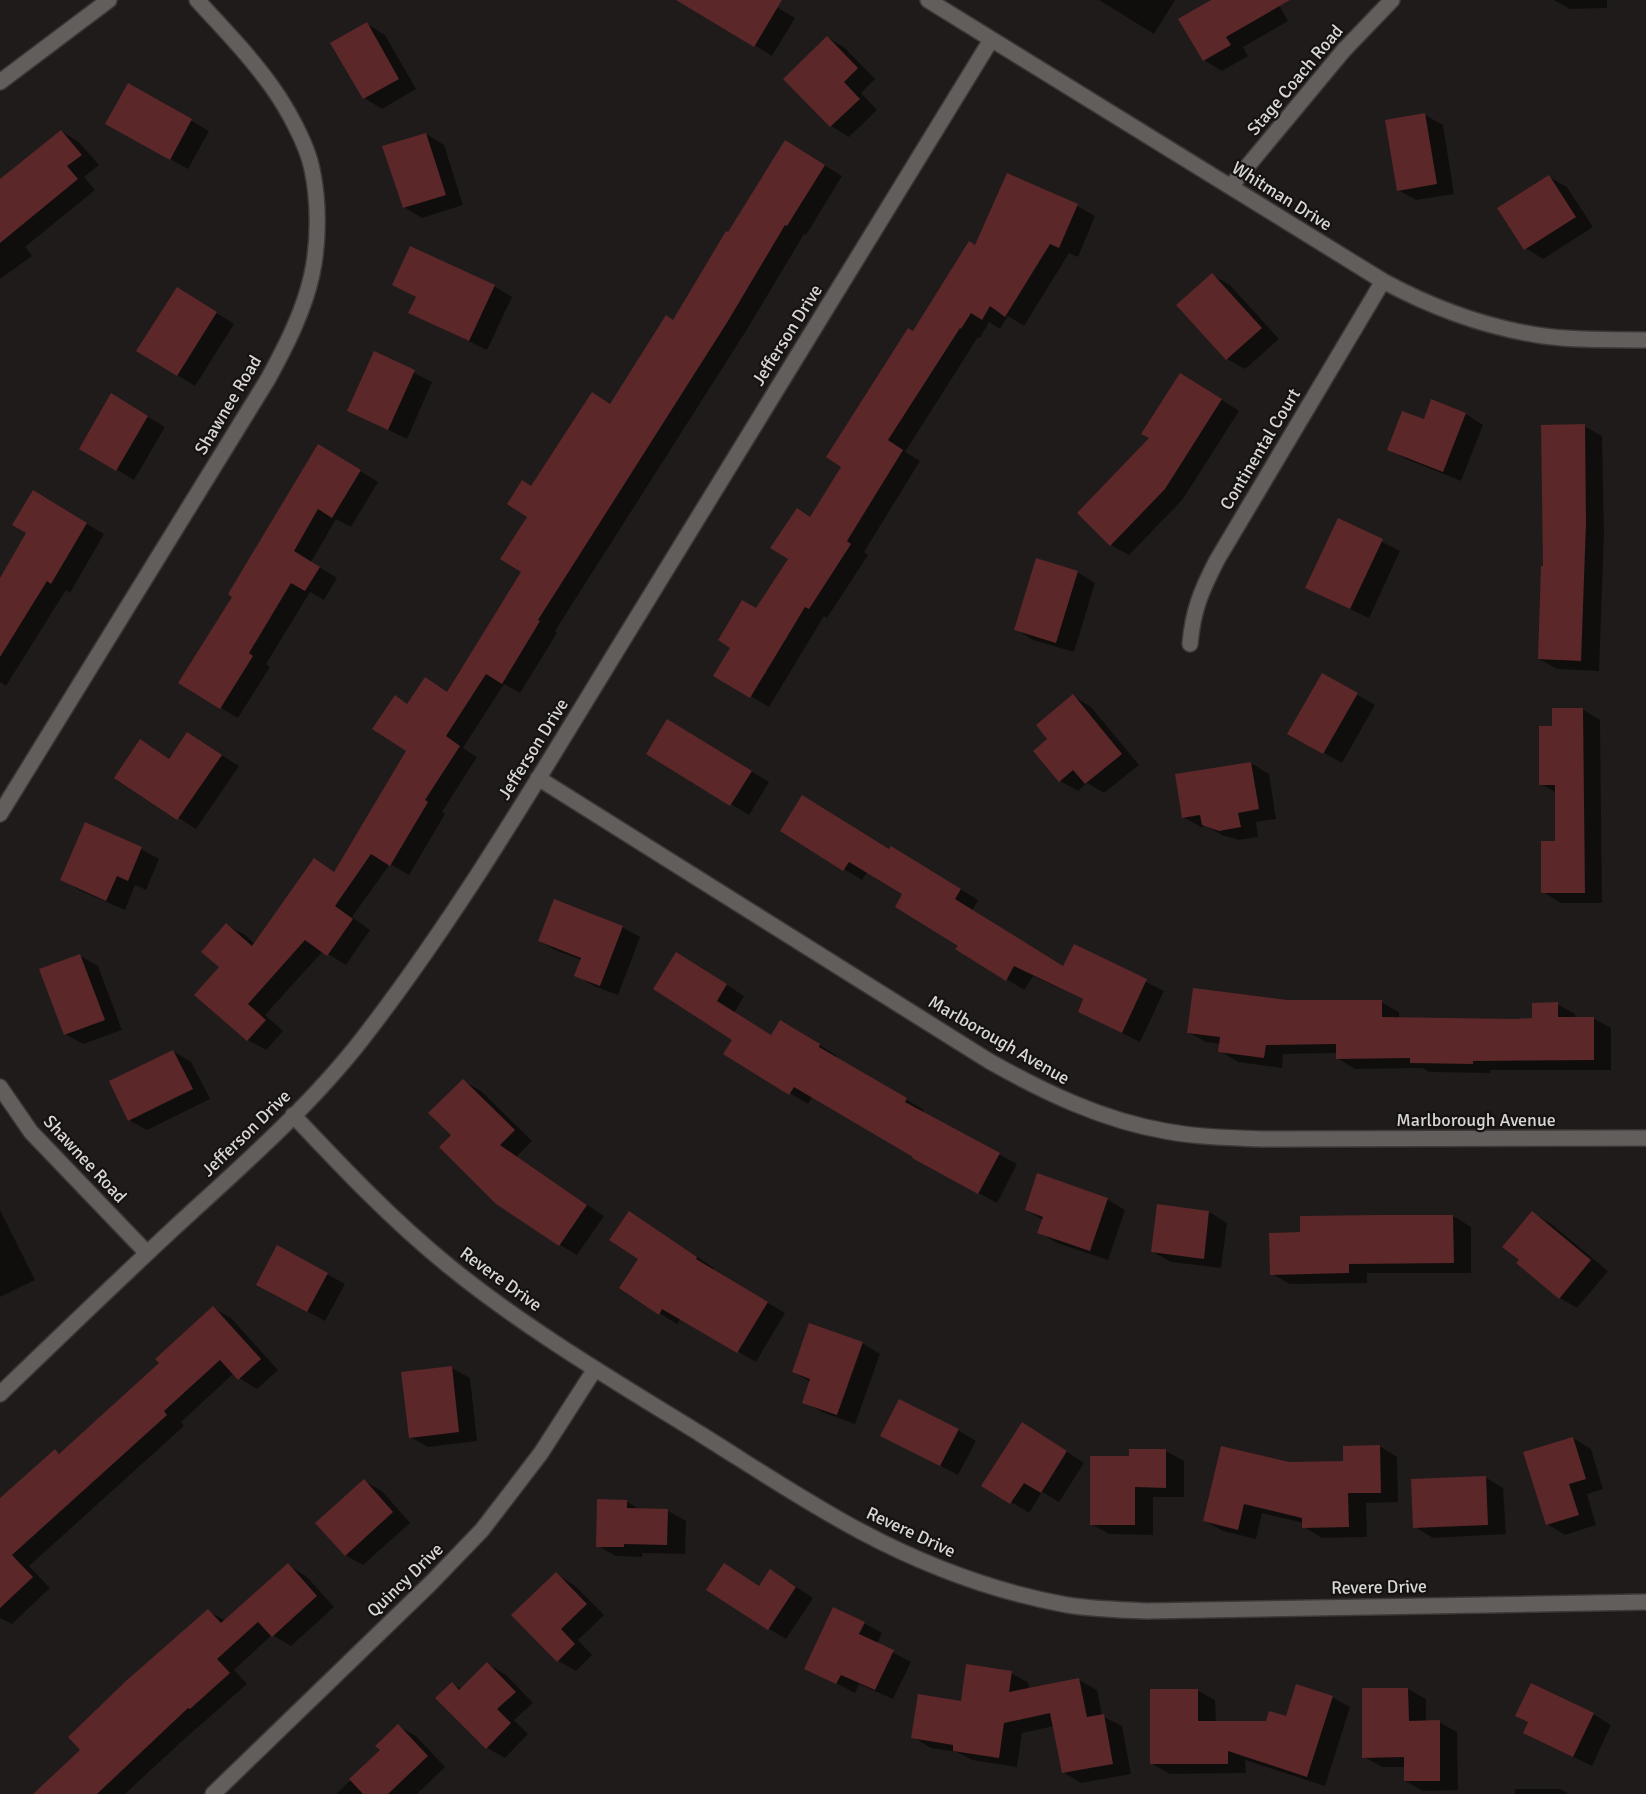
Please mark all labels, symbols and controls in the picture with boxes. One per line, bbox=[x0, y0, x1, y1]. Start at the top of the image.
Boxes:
street label: Stage Coach Road bbox=[1242, 20, 1348, 140]
street label: Whitman Drive bbox=[1228, 157, 1336, 235]
street label: Jefferson Drive bbox=[747, 280, 827, 390]
street label: Shawnee Road bbox=[190, 351, 266, 459]
street label: Continental Court bbox=[1215, 384, 1305, 514]
street label: Jefferson Drive bbox=[493, 694, 573, 804]
street label: Marlborough Avenue bbox=[924, 991, 1074, 1089]
street label: Jefferson Drive bbox=[197, 1085, 295, 1181]
street label: Marlborough Avenue bbox=[1396, 1109, 1556, 1131]
street label: Shawnee Road bbox=[39, 1111, 131, 1207]
street label: Revere Drive bbox=[456, 1242, 546, 1316]
street label: Revere Drive bbox=[863, 1502, 959, 1562]
street label: Quincy Drive bbox=[362, 1538, 448, 1622]
street label: Revere Drive bbox=[1331, 1575, 1427, 1599]

